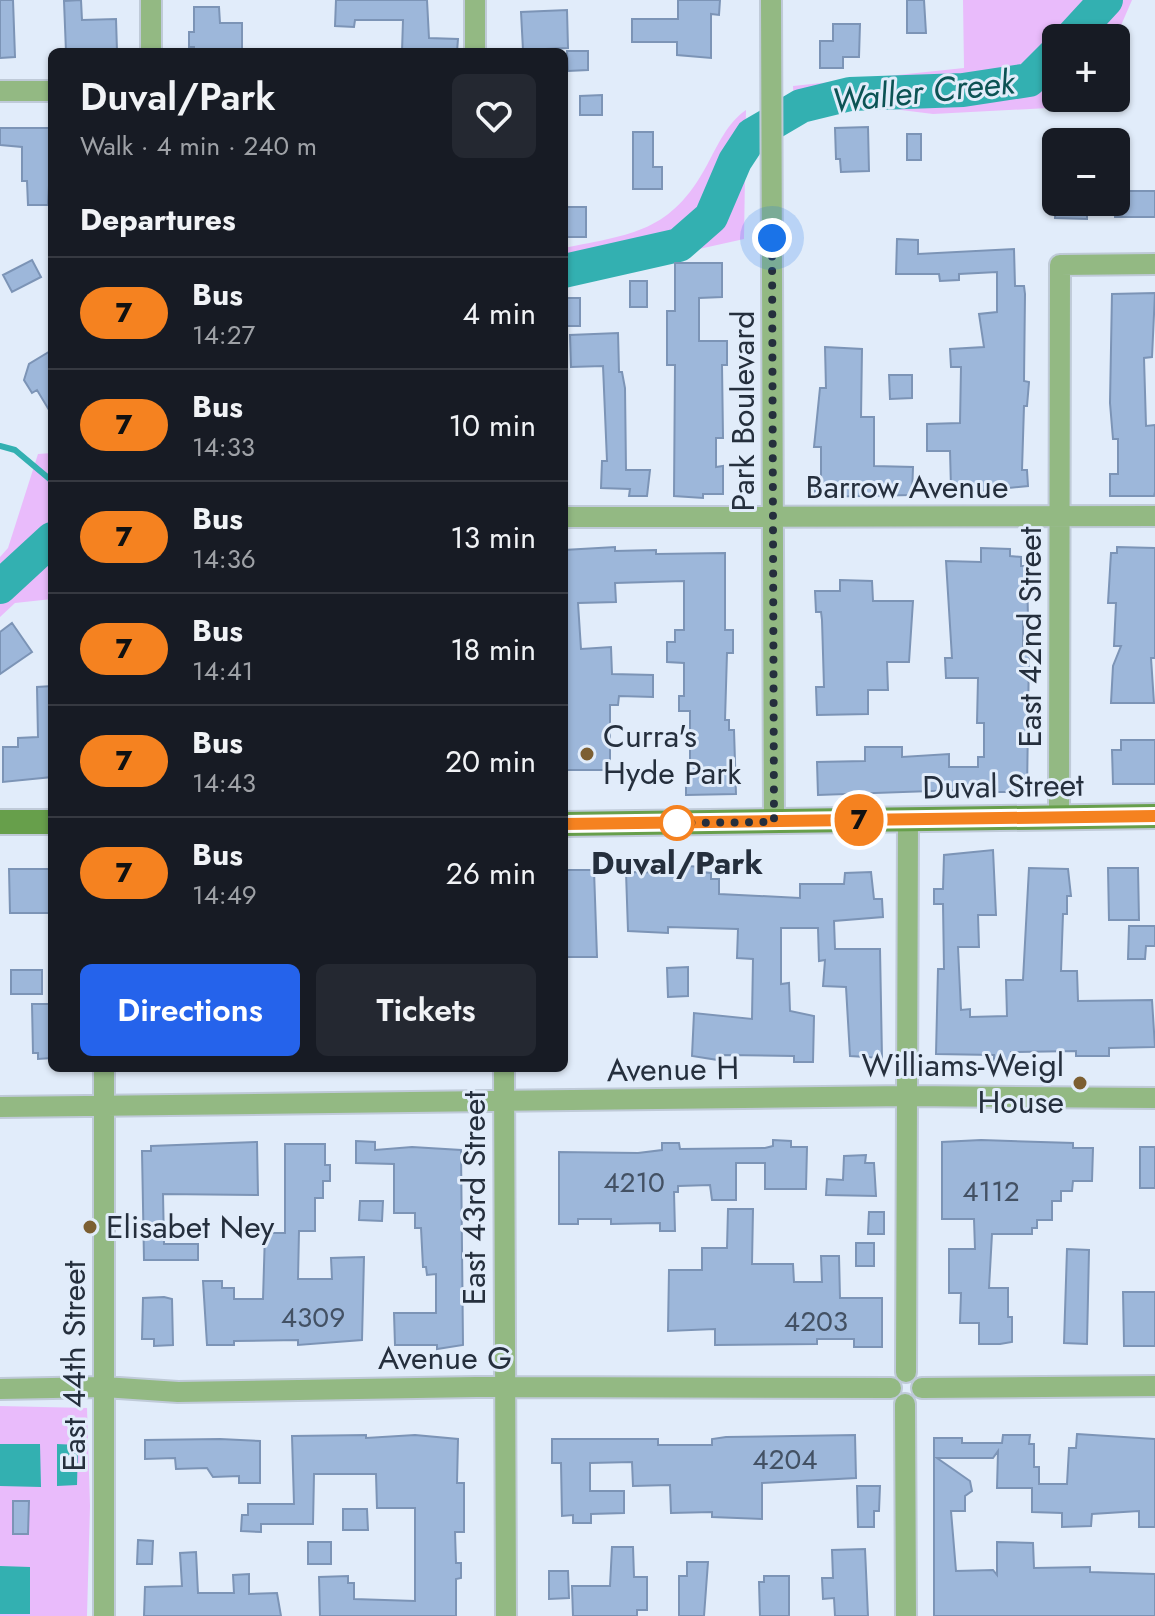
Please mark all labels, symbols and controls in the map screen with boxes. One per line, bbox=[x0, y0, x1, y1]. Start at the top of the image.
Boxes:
map controls bbox=[1042, 24, 1130, 216]
button: + bbox=[1042, 24, 1130, 112]
water label: Waller Creek bbox=[829, 57, 1018, 125]
text: Duval/Park bbox=[80, 69, 276, 124]
button: heart bbox=[452, 74, 536, 158]
text: Walk · 4 min · 240 m bbox=[80, 127, 317, 165]
button: − bbox=[1042, 128, 1130, 216]
text: Departures bbox=[80, 198, 236, 241]
your location bbox=[752, 218, 792, 258]
text: Bus bbox=[192, 273, 243, 316]
text: 7 bbox=[116, 292, 132, 333]
text: 4 min bbox=[463, 292, 536, 335]
street label: Park Boulevard bbox=[720, 311, 766, 511]
text: 14:27 bbox=[192, 316, 255, 354]
text: Bus bbox=[192, 385, 243, 428]
text: 7 bbox=[116, 404, 132, 445]
text: 10 min bbox=[449, 404, 536, 447]
text: 14:33 bbox=[192, 428, 255, 466]
street label: Barrow Avenue bbox=[806, 464, 1008, 510]
text: Bus bbox=[192, 497, 243, 540]
text: 7 bbox=[116, 516, 132, 557]
text: 13 min bbox=[450, 516, 536, 559]
street label: East 42nd Street bbox=[1007, 526, 1053, 748]
text: 14:36 bbox=[192, 540, 256, 578]
text: Bus bbox=[192, 609, 243, 652]
text: 7 bbox=[116, 628, 132, 669]
text: 18 min bbox=[450, 628, 536, 671]
text: 14:41 bbox=[192, 652, 254, 690]
place label: Curra's Hyde Park bbox=[603, 713, 742, 796]
text: Bus bbox=[192, 721, 243, 764]
text: 7 bbox=[116, 740, 132, 781]
text: 20 min bbox=[445, 740, 536, 783]
marker: Curra's Hyde Park bbox=[578, 745, 596, 763]
street label: Duval Street bbox=[922, 762, 1084, 810]
text: 14:43 bbox=[192, 764, 256, 802]
line badge: 7 bbox=[833, 794, 885, 846]
text: 7 bbox=[851, 799, 867, 840]
marker: Duval/Park bbox=[660, 806, 694, 840]
text: Bus bbox=[192, 833, 243, 876]
place label: Duval/Park bbox=[591, 840, 763, 886]
text: 7 bbox=[116, 852, 132, 893]
text: 26 min bbox=[446, 852, 536, 895]
text: 14:49 bbox=[192, 876, 257, 914]
button: Directions bbox=[80, 964, 300, 1056]
button: Tickets bbox=[316, 964, 536, 1056]
place label: Williams-Weigl House bbox=[861, 1042, 1064, 1125]
street label: Avenue H bbox=[607, 1045, 739, 1093]
marker: Williams-Weigl House bbox=[1071, 1074, 1089, 1092]
street label: East 43rd Street bbox=[451, 1090, 497, 1305]
house number: 4210 bbox=[603, 1162, 665, 1203]
house number: 4112 bbox=[962, 1171, 1020, 1212]
place label: Elisabet Ney bbox=[106, 1204, 275, 1250]
marker: Elisabet Ney bbox=[81, 1218, 99, 1236]
street label: East 44th Street bbox=[51, 1260, 97, 1471]
house number: 4309 bbox=[281, 1297, 345, 1338]
house number: 4203 bbox=[784, 1301, 848, 1342]
street label: Avenue G bbox=[378, 1335, 512, 1381]
house number: 4204 bbox=[752, 1439, 818, 1480]

